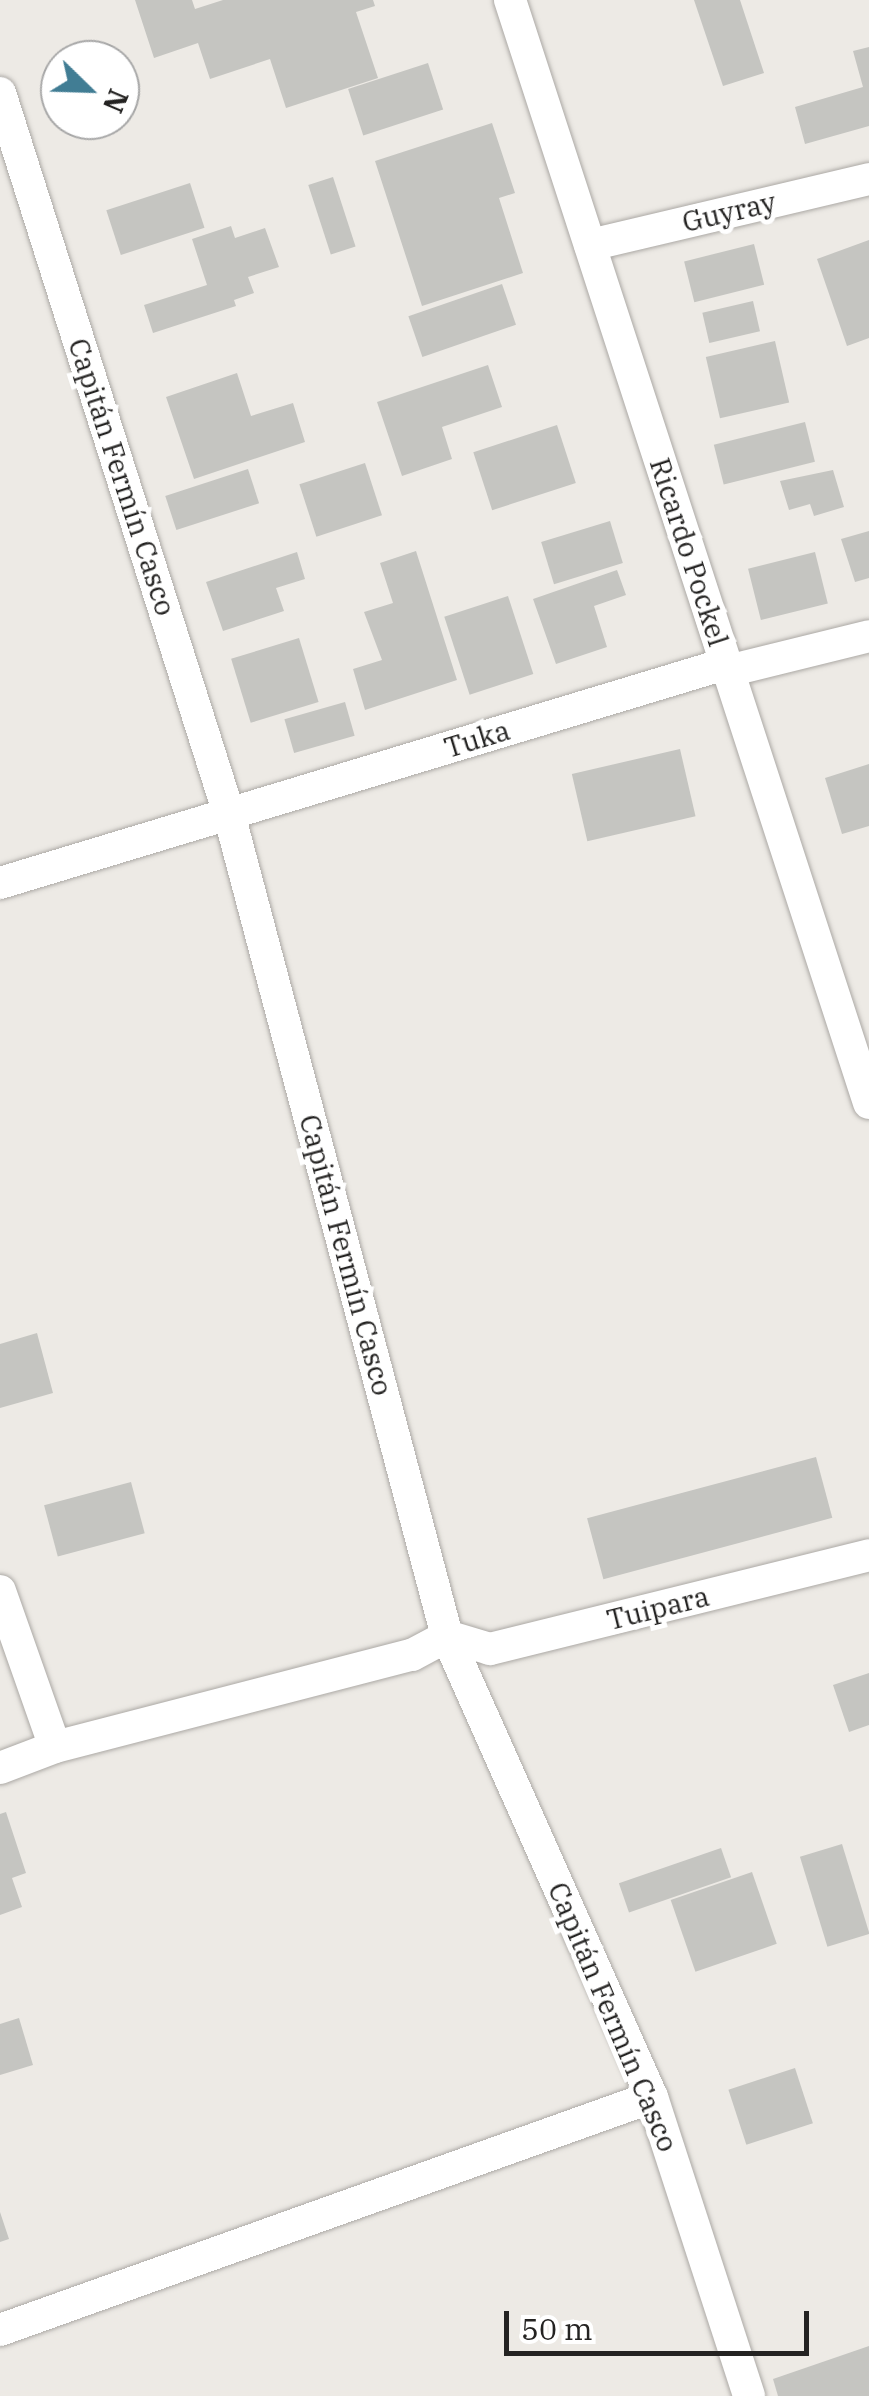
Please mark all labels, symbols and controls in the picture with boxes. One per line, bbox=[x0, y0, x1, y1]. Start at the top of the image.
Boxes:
north arrow bbox=[40, 40, 140, 140]
text: N bbox=[95, 84, 138, 119]
street label: Guyray bbox=[679, 185, 779, 239]
street label: Capitán Fermín Casco bbox=[61, 334, 183, 620]
street label: Ricardo Pockel bbox=[643, 454, 735, 650]
street label: Tuka bbox=[440, 713, 514, 765]
street label: Capitán Fermín Casco bbox=[292, 1111, 400, 1399]
street label: Tuipara bbox=[603, 1579, 713, 1637]
street label: Capitán Fermín Casco bbox=[541, 1877, 685, 2157]
scale bar bbox=[509, 2291, 814, 2353]
text: 50 m bbox=[521, 2309, 593, 2348]

